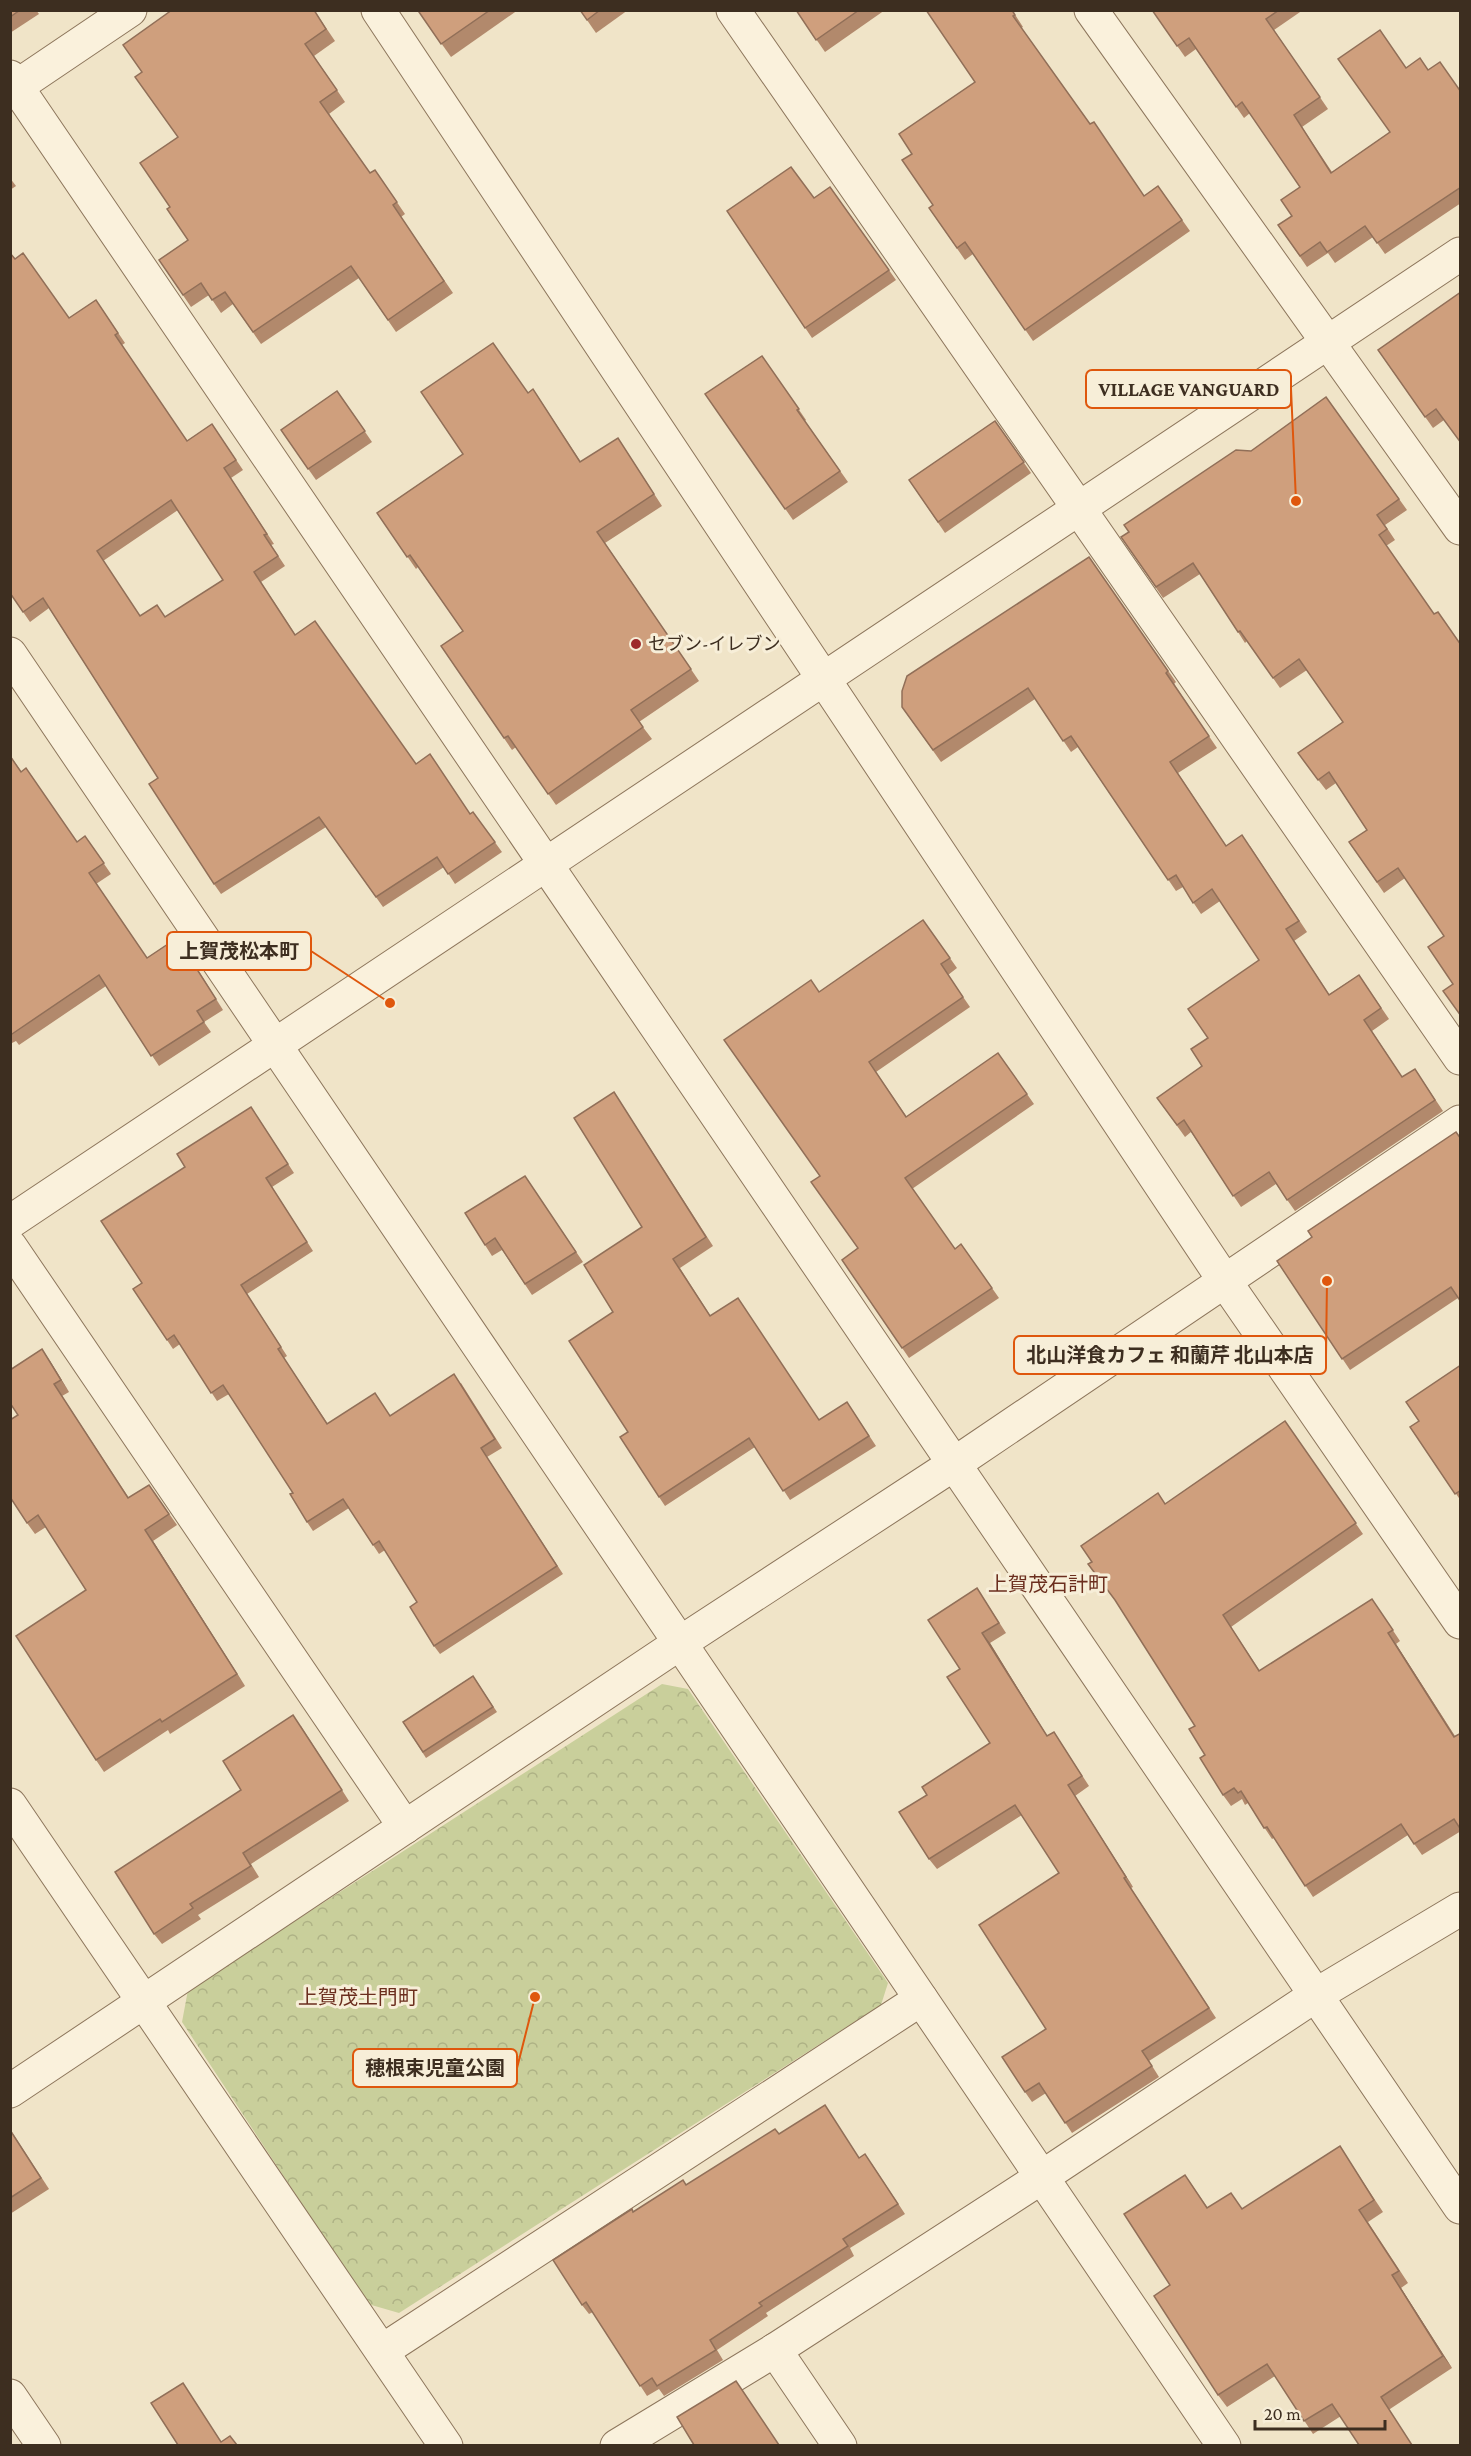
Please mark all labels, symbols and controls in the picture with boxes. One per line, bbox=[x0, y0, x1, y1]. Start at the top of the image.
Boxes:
callout: VILLAGE VANGUARD bbox=[1086, 370, 1291, 408]
text: VILLAGE VANGUARD bbox=[1098, 378, 1279, 400]
place label: セブン-イレブン bbox=[648, 634, 781, 654]
marker: セブン-イレブン bbox=[629, 637, 643, 651]
callout: 上賀茂松本町 bbox=[167, 932, 311, 970]
text: 上賀茂松本町 bbox=[179, 940, 299, 962]
callout: 北山洋食カフェ 和蘭芹 北山本店 bbox=[1014, 1336, 1326, 1374]
text: 北山洋食カフェ 和蘭芹 北山本店 bbox=[1026, 1344, 1314, 1366]
district label: 上賀茂石計町 bbox=[988, 1573, 1108, 1595]
district label: 上賀茂土門町 bbox=[298, 1986, 418, 2008]
callout: 穂根束児童公園 bbox=[353, 2049, 517, 2087]
text: 穂根束児童公園 bbox=[365, 2057, 505, 2079]
scale bar bbox=[1255, 2393, 1386, 2431]
text: 20 m bbox=[1264, 2404, 1301, 2424]

